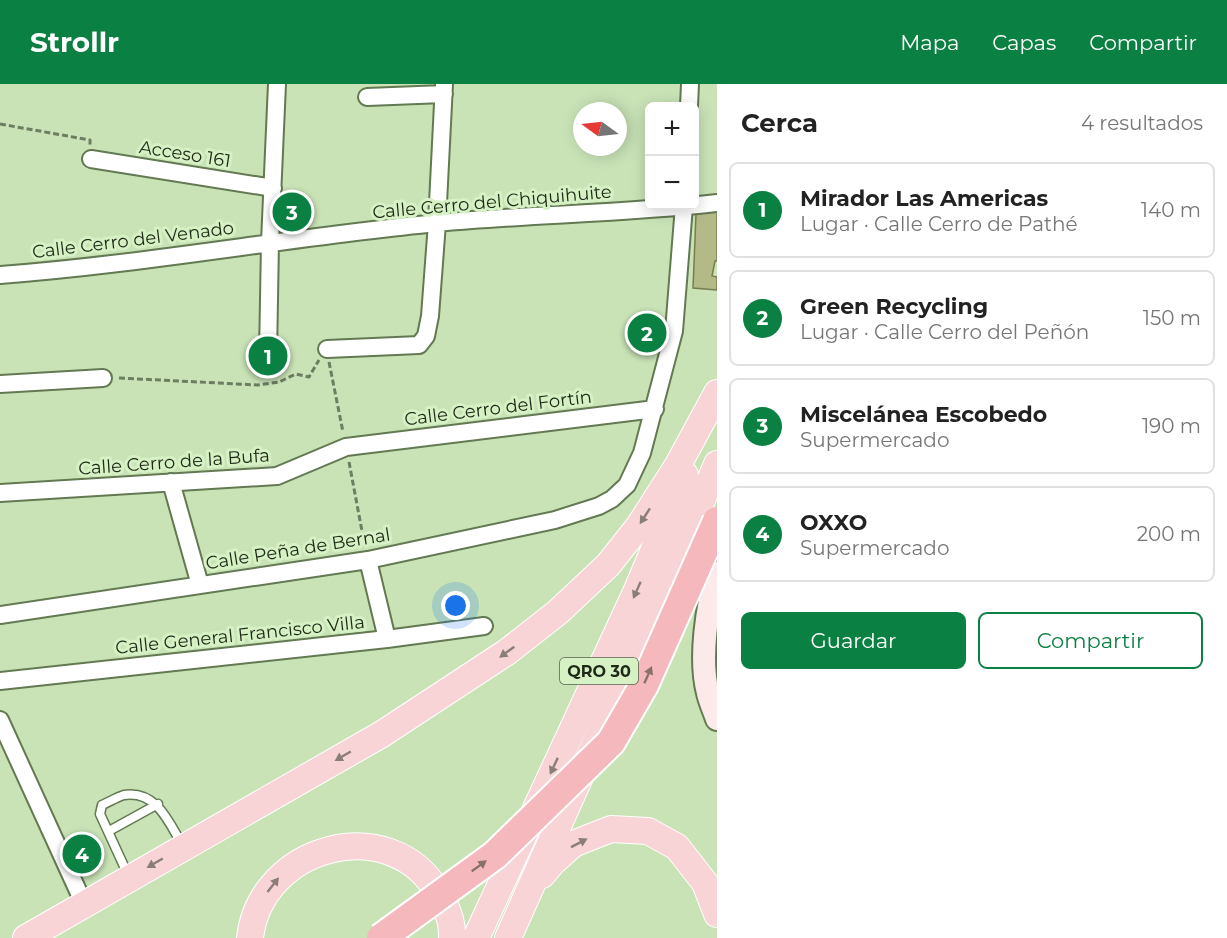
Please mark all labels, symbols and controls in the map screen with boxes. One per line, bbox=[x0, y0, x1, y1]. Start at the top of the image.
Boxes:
text: Strollr bbox=[30, 25, 119, 59]
text: Mapa bbox=[900, 30, 959, 55]
text: Capas bbox=[992, 30, 1056, 55]
text: Compartir bbox=[1089, 30, 1197, 55]
north arrow bbox=[573, 102, 627, 156]
map controls bbox=[645, 102, 699, 210]
button: + bbox=[645, 102, 699, 156]
text: Cerca bbox=[741, 107, 818, 139]
text: 4 resultados bbox=[1081, 111, 1203, 135]
street label: Acceso 161 bbox=[138, 136, 232, 172]
button: − bbox=[645, 156, 699, 210]
street label: Calle Cerro del Chiquihuite bbox=[371, 181, 613, 223]
text: Mirador Las Americas bbox=[800, 185, 1048, 212]
pin: 3 bbox=[272, 190, 312, 234]
text: 1 bbox=[759, 198, 766, 222]
text: 140 m bbox=[1141, 198, 1201, 222]
text: Lugar · Calle Cerro de Pathé bbox=[800, 212, 1078, 236]
street label: Calle Cerro del Venado bbox=[31, 217, 235, 263]
text: Green Recycling bbox=[800, 293, 988, 320]
text: 2 bbox=[757, 306, 768, 330]
text: 150 m bbox=[1143, 306, 1201, 330]
pin: 2 bbox=[628, 310, 666, 356]
text: Lugar · Calle Cerro del Peñón bbox=[800, 320, 1089, 344]
pin: 1 bbox=[248, 334, 288, 378]
street label: Calle Cerro del Fortín bbox=[403, 386, 593, 430]
text: Miscelánea Escobedo bbox=[800, 401, 1047, 428]
text: 3 bbox=[757, 414, 768, 438]
text: 190 m bbox=[1142, 414, 1201, 438]
text: Supermercado bbox=[800, 428, 949, 452]
street label: Calle Cerro de la Bufa bbox=[77, 444, 271, 480]
one-way arrow bbox=[639, 507, 651, 523]
text: OXXO bbox=[800, 509, 867, 536]
text: 4 bbox=[756, 522, 769, 546]
text: 200 m bbox=[1137, 522, 1201, 546]
street label: Calle Peña de Bernal bbox=[204, 524, 392, 574]
text: Supermercado bbox=[800, 536, 949, 560]
one-way arrow bbox=[632, 581, 641, 598]
your location bbox=[441, 591, 470, 620]
street label: Calle General Francisco Villa bbox=[114, 611, 366, 659]
button: Guardar bbox=[741, 612, 966, 669]
button: Compartir bbox=[978, 612, 1203, 669]
one-way arrow bbox=[500, 645, 515, 657]
road number: QRO 30 bbox=[560, 658, 638, 684]
one-way arrow bbox=[644, 667, 653, 684]
one-way arrow bbox=[334, 751, 351, 761]
one-way arrow bbox=[550, 758, 559, 775]
pin: 4 bbox=[62, 832, 101, 876]
one-way arrow bbox=[570, 838, 587, 848]
one-way arrow bbox=[146, 858, 163, 868]
one-way arrow bbox=[471, 861, 486, 873]
one-way arrow bbox=[266, 877, 279, 893]

